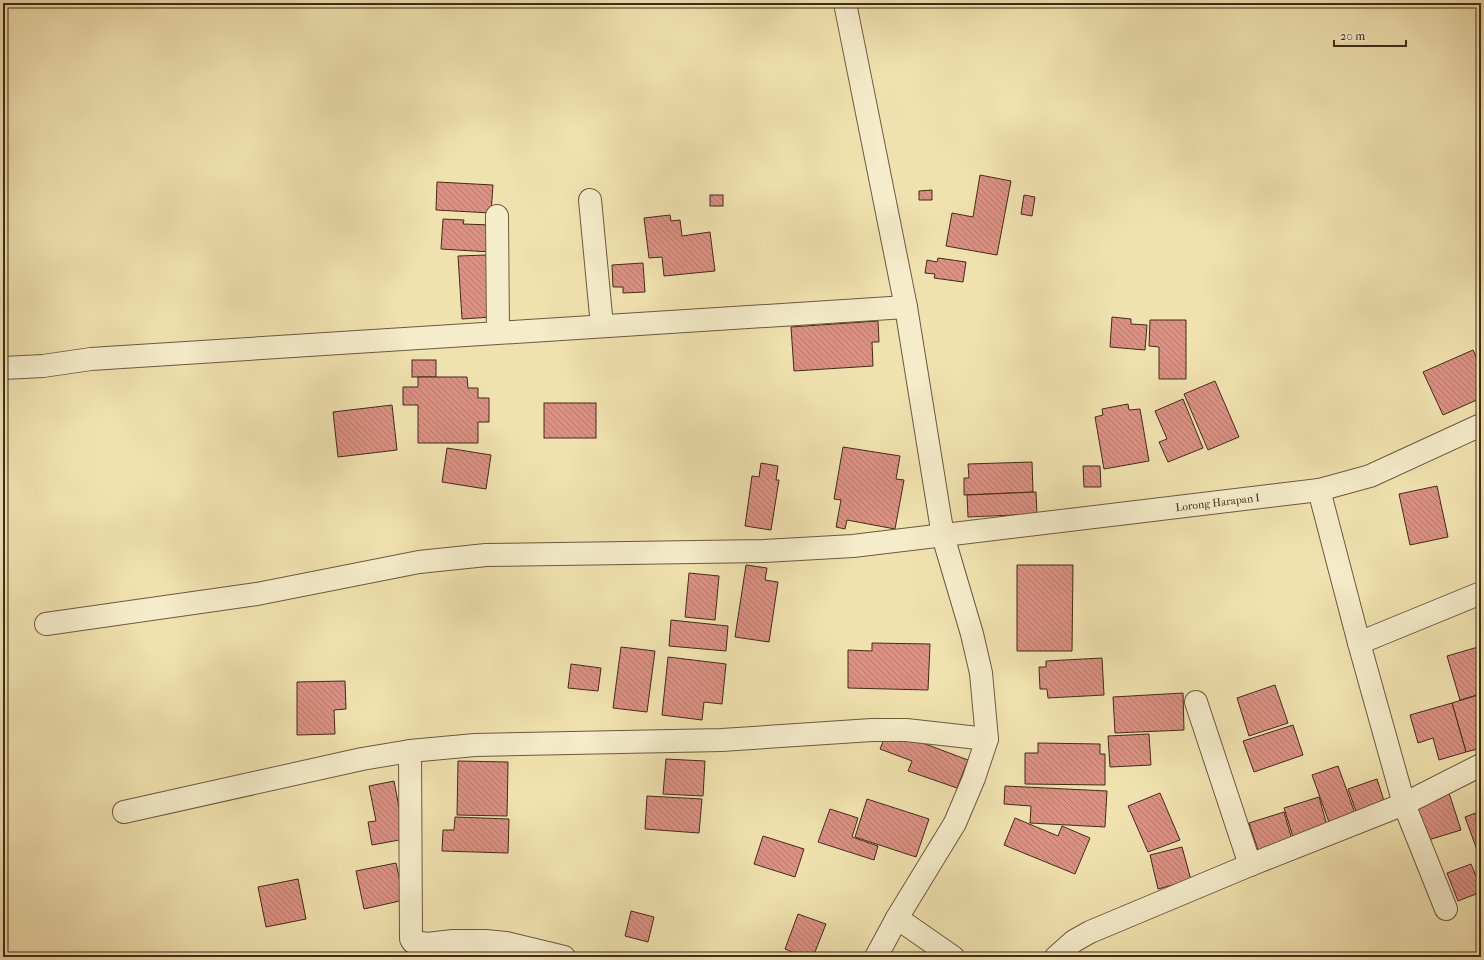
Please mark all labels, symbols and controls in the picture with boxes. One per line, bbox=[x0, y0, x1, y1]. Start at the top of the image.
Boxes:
scale bar bbox=[1334, 22, 1406, 48]
text: 20 m bbox=[1340, 29, 1365, 43]
street label: Lorong Harapan I bbox=[1175, 491, 1261, 514]

